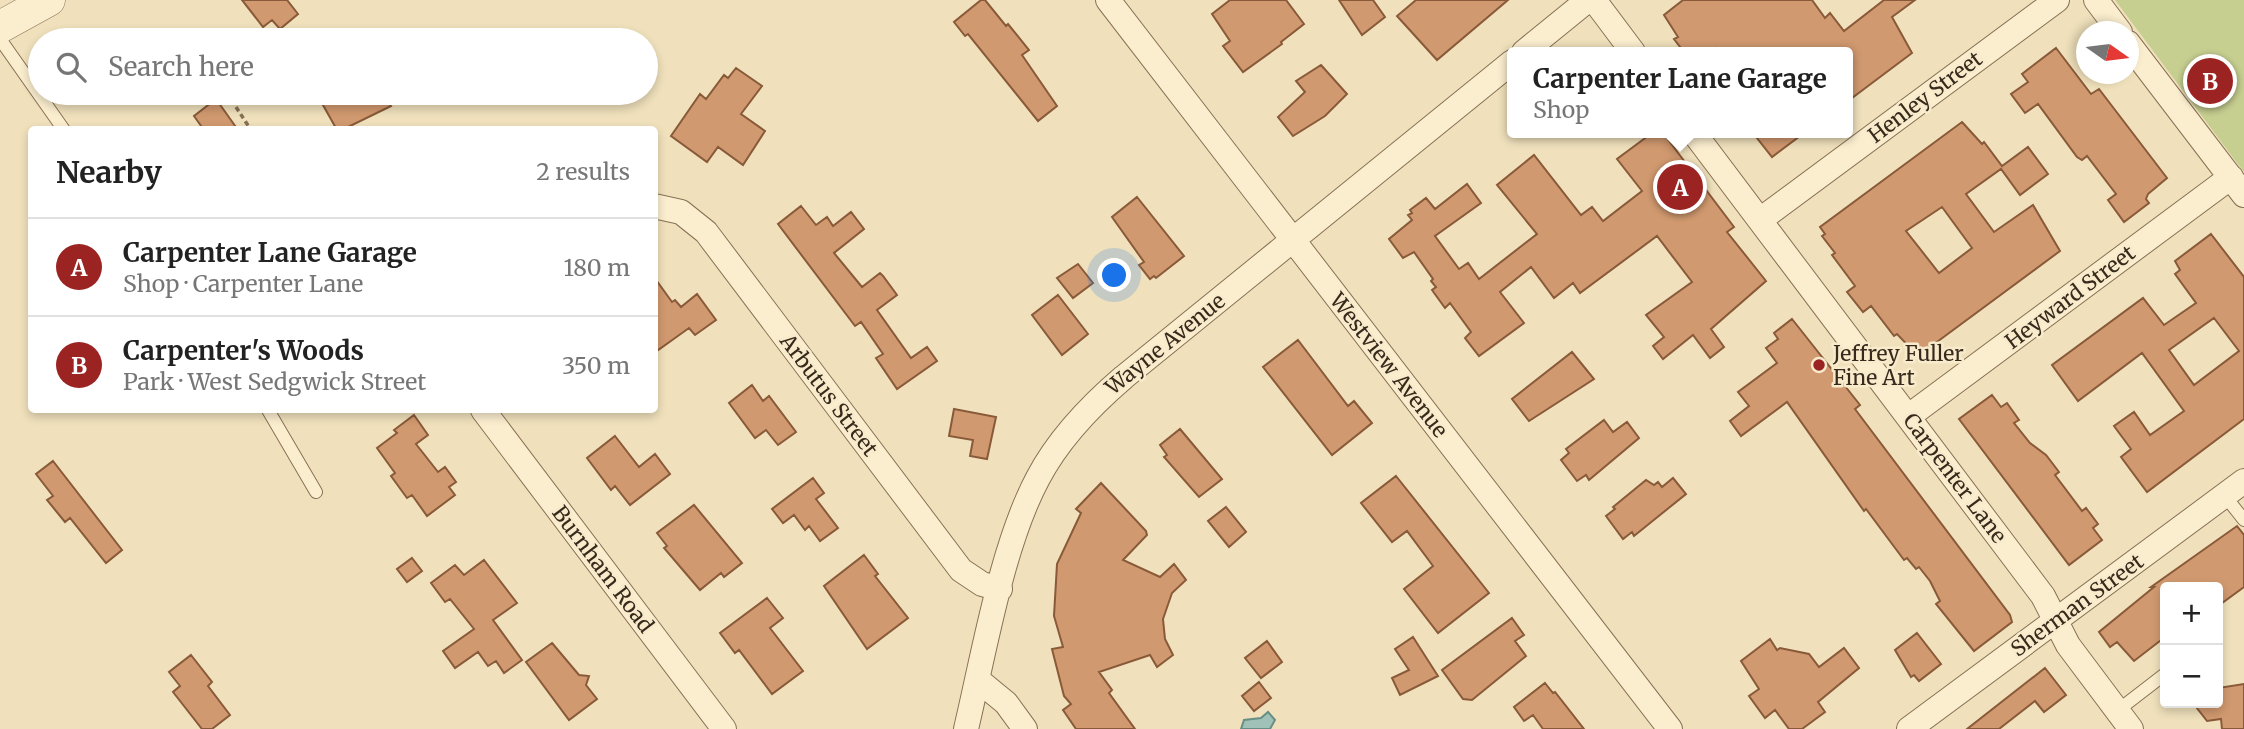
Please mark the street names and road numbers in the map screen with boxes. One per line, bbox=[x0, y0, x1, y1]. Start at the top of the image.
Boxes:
street label: Henley Street bbox=[1863, 45, 1987, 149]
street label: Heyward Street bbox=[2000, 239, 2140, 355]
street label: Westview Avenue bbox=[1324, 286, 1454, 443]
street label: Wayne Avenue bbox=[1099, 287, 1231, 401]
street label: Arbutus Street bbox=[774, 328, 884, 462]
street label: Carpenter Lane bbox=[1897, 408, 2013, 548]
street label: Burnham Road bbox=[546, 500, 660, 638]
street label: Sherman Street bbox=[2005, 548, 2149, 662]

